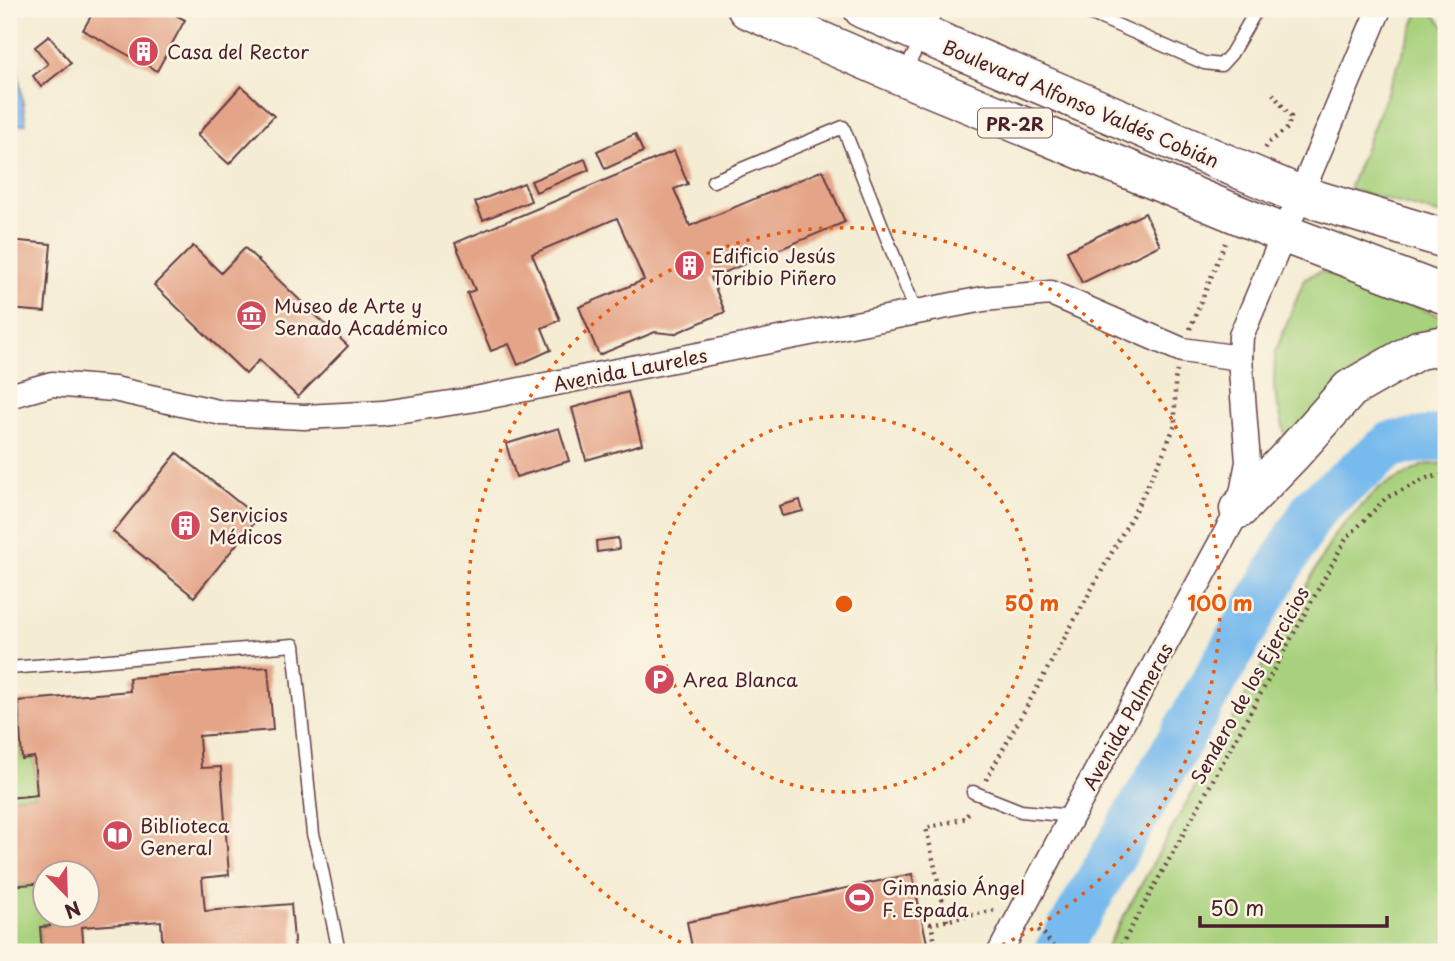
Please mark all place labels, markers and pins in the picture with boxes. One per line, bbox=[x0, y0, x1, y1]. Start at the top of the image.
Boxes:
building icon: Casa del Rector bbox=[127, 34, 161, 68]
place label: Casa del Rector bbox=[167, 37, 309, 65]
place label: Edificio Jesús Toribio Piñero bbox=[712, 241, 837, 291]
building icon: Edificio Jesús Toribio Piñero bbox=[672, 249, 706, 283]
place label: Museo de Arte y Senado Académico bbox=[274, 291, 448, 341]
museum icon: Museo de Arte y Senado Académico bbox=[234, 299, 268, 333]
place label: Servicios Médicos bbox=[209, 500, 288, 550]
building icon: Servicios Médicos bbox=[169, 508, 203, 542]
centre of rings bbox=[832, 592, 856, 616]
parking icon: Area Blanca bbox=[643, 662, 677, 696]
place label: Area Blanca bbox=[683, 665, 798, 693]
place label: Biblioteca General bbox=[140, 811, 230, 861]
library icon: Biblioteca General bbox=[100, 819, 134, 853]
place label: Gimnasio Ángel F. Espada bbox=[882, 873, 1025, 923]
sports icon: Gimnasio Ángel F. Espada bbox=[842, 881, 876, 915]

